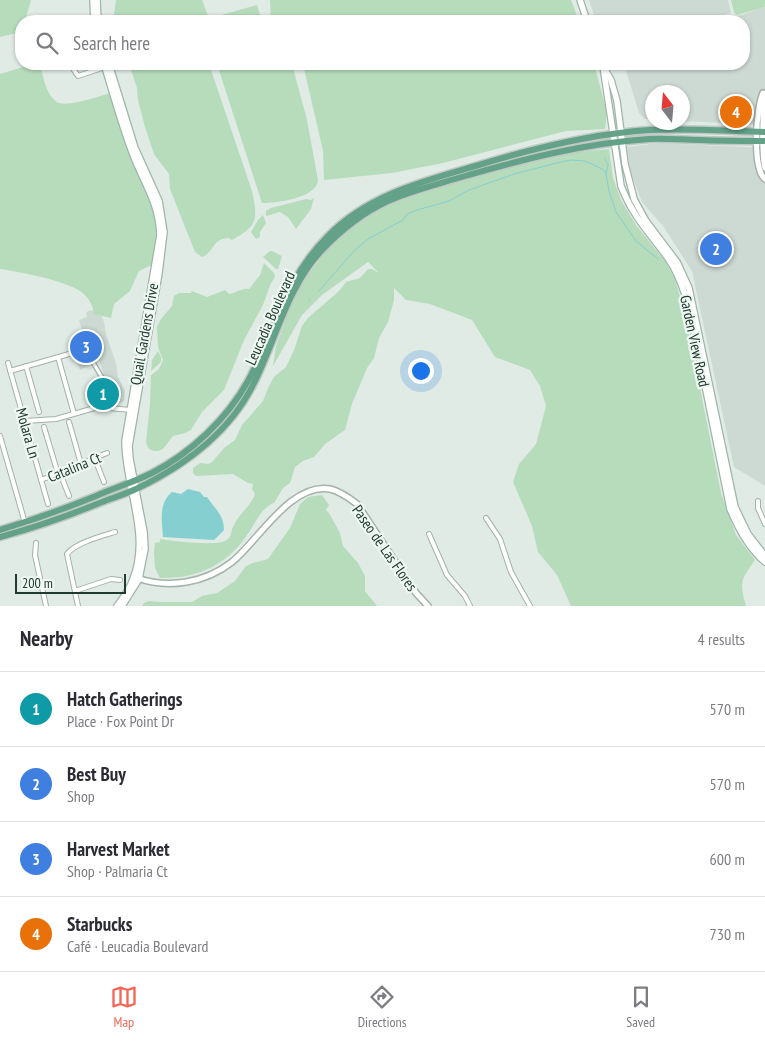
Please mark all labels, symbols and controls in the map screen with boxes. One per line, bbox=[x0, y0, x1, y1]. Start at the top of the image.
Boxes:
search box bbox=[15, 15, 750, 70]
icon: search bbox=[33, 29, 61, 57]
text: Search here bbox=[73, 31, 150, 55]
north arrow bbox=[645, 85, 690, 130]
pin: 4 bbox=[720, 93, 752, 131]
pin: 2 bbox=[700, 230, 732, 268]
street label: Leucadia Boulevard bbox=[241, 268, 299, 368]
street label: Quail Gardens Drive bbox=[126, 282, 162, 386]
street label: Garden View Road bbox=[676, 293, 714, 389]
pin: 3 bbox=[70, 328, 102, 366]
your location bbox=[408, 358, 434, 384]
pin: 1 bbox=[87, 375, 119, 413]
street label: Molara Ln bbox=[12, 406, 44, 460]
street label: Catalina Ct bbox=[45, 448, 103, 486]
street label: Paseo de Las Flores bbox=[348, 501, 422, 595]
scale bar bbox=[15, 571, 126, 594]
text: 200 m bbox=[22, 574, 53, 592]
text: Nearby bbox=[20, 625, 73, 652]
text: 4 results bbox=[698, 629, 745, 649]
text: Hatch Gatherings bbox=[67, 687, 182, 711]
text: 1 bbox=[32, 699, 40, 719]
text: 570 m bbox=[710, 699, 745, 719]
text: Place · Fox Point Dr bbox=[67, 711, 174, 731]
text: Best Buy bbox=[67, 762, 126, 786]
text: 2 bbox=[32, 774, 40, 794]
text: 570 m bbox=[710, 774, 745, 794]
text: Shop bbox=[67, 786, 95, 806]
text: Harvest Market bbox=[67, 837, 170, 861]
text: 3 bbox=[32, 849, 40, 869]
text: 600 m bbox=[710, 849, 745, 869]
text: Shop · Palmaria Ct bbox=[67, 861, 168, 881]
text: Starbucks bbox=[67, 912, 132, 936]
text: 4 bbox=[32, 924, 40, 944]
text: 730 m bbox=[710, 924, 745, 944]
text: Café · Leucadia Boulevard bbox=[67, 936, 208, 956]
tab: Map bbox=[110, 983, 138, 1031]
tab: Directions bbox=[358, 983, 406, 1031]
tab: Saved bbox=[626, 983, 655, 1031]

